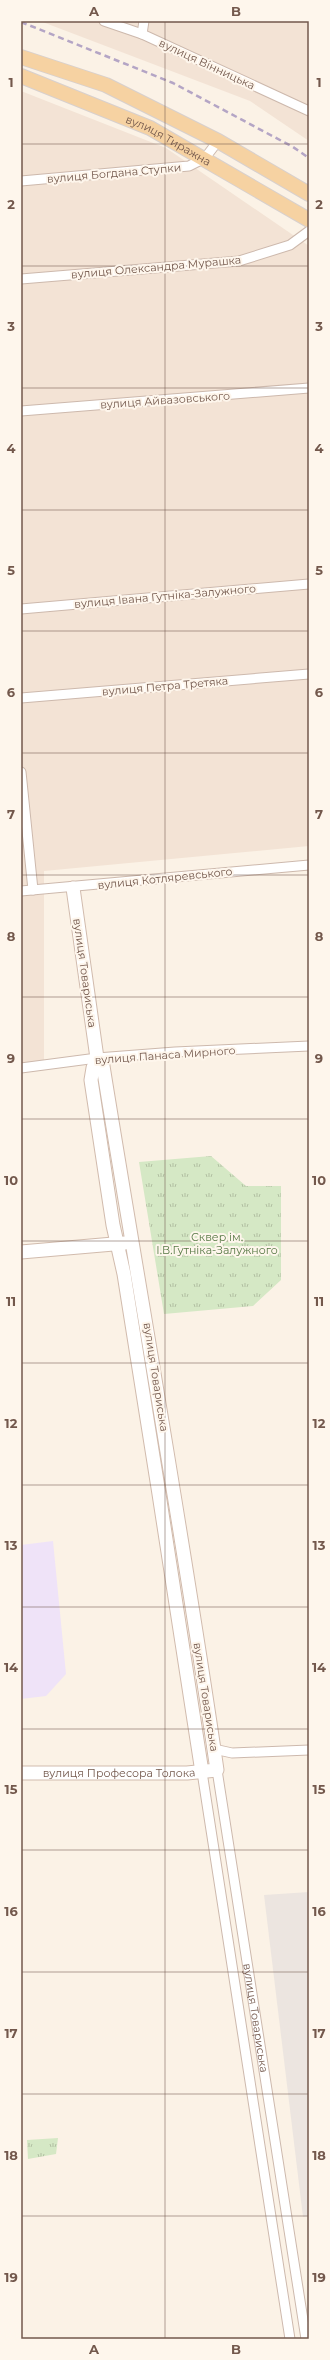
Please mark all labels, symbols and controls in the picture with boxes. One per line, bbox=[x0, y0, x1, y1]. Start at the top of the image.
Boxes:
text: A bbox=[88, 3, 100, 19]
text: B bbox=[231, 3, 241, 19]
street label: вулиця Вінницька bbox=[157, 36, 257, 92]
text: 1 bbox=[8, 74, 14, 90]
text: 1 bbox=[316, 74, 322, 90]
street label: вулиця Тиражна bbox=[124, 112, 214, 169]
street label: вулиця Богдана Ступки bbox=[46, 160, 182, 186]
text: 2 bbox=[7, 196, 15, 212]
text: 2 bbox=[315, 196, 323, 212]
street label: вулиця Олександра Мурашка bbox=[70, 253, 242, 281]
text: 3 bbox=[6, 318, 15, 334]
text: 3 bbox=[314, 318, 323, 334]
street label: вулиця Айвазовського bbox=[100, 388, 230, 412]
text: 4 bbox=[7, 440, 16, 456]
text: 4 bbox=[315, 440, 324, 456]
text: 5 bbox=[7, 562, 15, 578]
text: 5 bbox=[315, 562, 323, 578]
street label: вулиця Івана Гутніка-Залужного bbox=[74, 581, 256, 611]
street label: вулиця Петра Третяка bbox=[101, 674, 229, 698]
text: 6 bbox=[7, 684, 16, 700]
text: 6 bbox=[315, 684, 324, 700]
text: 7 bbox=[7, 806, 15, 822]
text: 7 bbox=[315, 806, 323, 822]
street label: вулиця Котляревського bbox=[97, 864, 233, 892]
street label: вулиця Товариська bbox=[70, 917, 100, 1029]
text: 8 bbox=[7, 928, 16, 944]
text: 8 bbox=[315, 928, 324, 944]
street label: вулиця Панаса Мирного bbox=[94, 1043, 236, 1067]
text: 9 bbox=[7, 1050, 15, 1066]
text: 9 bbox=[315, 1050, 323, 1066]
text: 10 bbox=[4, 1172, 18, 1188]
text: 10 bbox=[312, 1172, 326, 1188]
park label: Сквер ім. І.В.Гутніка-Залужного bbox=[156, 1230, 278, 1257]
text: 11 bbox=[6, 1293, 16, 1309]
text: 11 bbox=[314, 1293, 324, 1309]
street label: вулиця Товариська bbox=[140, 1321, 172, 1433]
text: 12 bbox=[5, 1415, 18, 1431]
text: 12 bbox=[313, 1415, 326, 1431]
text: 13 bbox=[5, 1537, 18, 1553]
text: 13 bbox=[313, 1537, 326, 1553]
street label: вулиця Товариська bbox=[190, 1641, 222, 1753]
text: 14 bbox=[4, 1659, 18, 1675]
text: 14 bbox=[312, 1659, 326, 1675]
street label: вулиця Професора Толока bbox=[43, 1765, 196, 1780]
text: 15 bbox=[5, 1781, 18, 1797]
text: 15 bbox=[313, 1781, 326, 1797]
text: 16 bbox=[4, 1903, 18, 1919]
text: 16 bbox=[312, 1903, 326, 1919]
street label: вулиця Товариська bbox=[240, 1962, 271, 2074]
text: 17 bbox=[4, 2025, 18, 2041]
text: 17 bbox=[312, 2025, 326, 2041]
text: 18 bbox=[4, 2147, 18, 2163]
text: 18 bbox=[312, 2147, 326, 2163]
text: 19 bbox=[4, 2269, 18, 2285]
text: 19 bbox=[312, 2269, 326, 2285]
text: A bbox=[88, 2341, 100, 2357]
text: B bbox=[231, 2341, 241, 2357]

